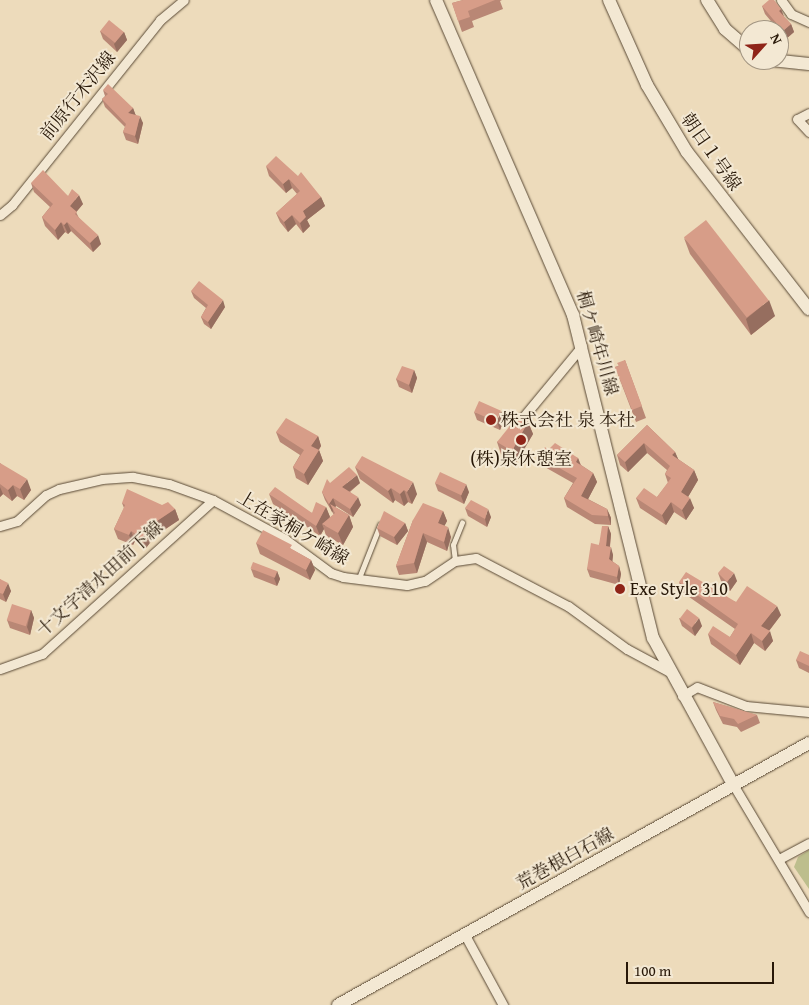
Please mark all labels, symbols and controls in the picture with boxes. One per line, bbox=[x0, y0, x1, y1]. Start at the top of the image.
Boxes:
north arrow bbox=[739, 20, 789, 70]
text: N bbox=[766, 30, 788, 47]
street label: 前原行木沢線 bbox=[36, 47, 120, 145]
street label: 朝日１号線 bbox=[676, 109, 746, 195]
street label: 桐ケ崎年川線 bbox=[572, 288, 622, 398]
place label: 株式会社 泉 本社 bbox=[501, 409, 635, 431]
marker: 株式会社 泉 本社 bbox=[485, 414, 497, 426]
marker: (株)泉休憩室 bbox=[515, 434, 527, 446]
place label: (株)泉休憩室 bbox=[470, 448, 572, 470]
street label: 上在家桐ケ崎線 bbox=[233, 486, 353, 570]
street label: 十文字清水田前下線 bbox=[33, 517, 167, 641]
place label: Exe Style 310 bbox=[630, 578, 728, 600]
marker: Exe Style 310 bbox=[614, 583, 626, 595]
street label: 荒巻根白石線 bbox=[513, 823, 617, 895]
scale bar bbox=[629, 952, 776, 984]
text: 100 m bbox=[634, 960, 671, 981]

